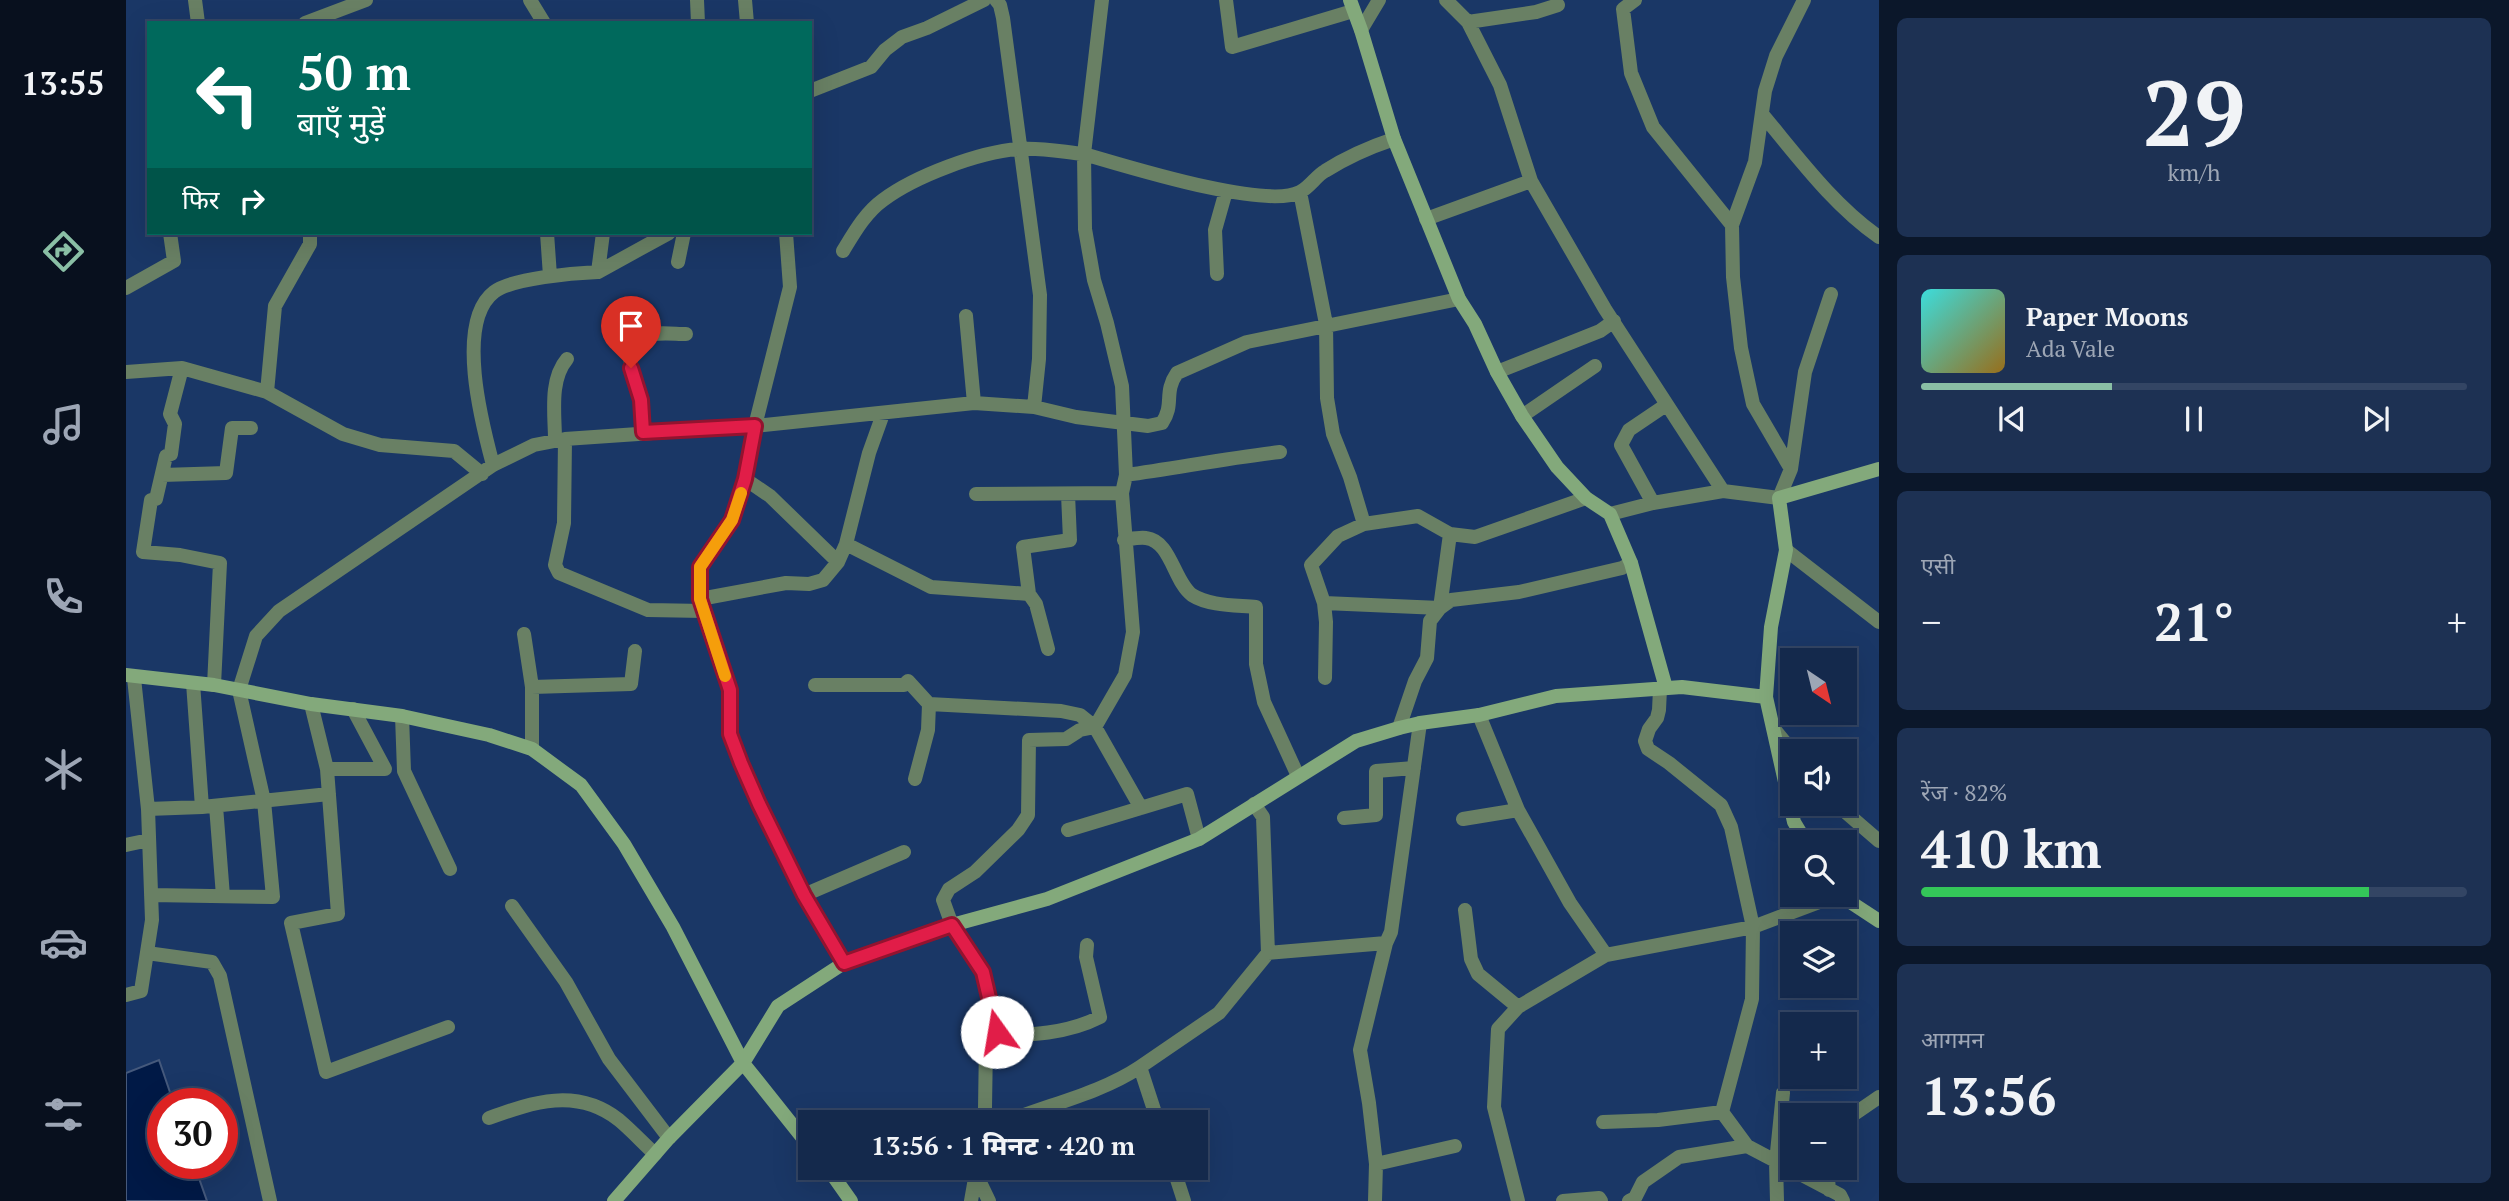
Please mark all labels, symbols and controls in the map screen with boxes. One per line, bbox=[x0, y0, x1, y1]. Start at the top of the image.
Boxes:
text: 50 m bbox=[297, 39, 411, 104]
icon: left bbox=[182, 49, 273, 140]
text: 29 bbox=[2143, 51, 2245, 172]
text: 13:55 bbox=[21, 62, 105, 104]
text: बाएँ मुड़ें bbox=[297, 102, 385, 144]
text: km/h bbox=[2167, 157, 2221, 188]
text: फिर bbox=[182, 182, 219, 216]
icon: right bbox=[233, 182, 271, 220]
icon: directions bbox=[39, 227, 88, 276]
pin bbox=[601, 296, 661, 368]
text: Paper Moons bbox=[2026, 299, 2189, 333]
icon: arrive bbox=[612, 307, 650, 345]
text: Ada Vale bbox=[2026, 333, 2115, 364]
icon: music bbox=[39, 400, 88, 449]
icon: previous bbox=[1993, 400, 2031, 438]
icon: pause bbox=[2175, 400, 2213, 438]
icon: next bbox=[2357, 400, 2395, 438]
text: एसी bbox=[1921, 550, 1955, 581]
icon: phone bbox=[39, 572, 88, 621]
text: 21° bbox=[2154, 587, 2234, 656]
text: − bbox=[1921, 597, 1941, 647]
text: + bbox=[2447, 597, 2467, 647]
north arrow bbox=[1780, 648, 1857, 724]
map controls bbox=[1780, 648, 1857, 1180]
button: sound bbox=[1780, 739, 1857, 816]
icon: climate bbox=[39, 745, 88, 794]
text: रेंज · 82% bbox=[1921, 777, 2007, 808]
text: 410 km bbox=[1921, 814, 2102, 883]
button: search bbox=[1780, 830, 1857, 907]
icon: car bbox=[39, 918, 88, 967]
button: layers bbox=[1780, 921, 1857, 998]
position arrow bbox=[960, 995, 1034, 1069]
button: + bbox=[1780, 1012, 1857, 1089]
text: आगमन bbox=[1921, 1024, 1984, 1055]
text: 13:56 bbox=[1921, 1061, 2056, 1130]
speed limit sign: 30 bbox=[147, 1088, 238, 1179]
icon: filters bbox=[39, 1090, 88, 1139]
button: − bbox=[1780, 1103, 1857, 1180]
text: 13:56 · 1 मिनट · 420 m bbox=[871, 1128, 1135, 1162]

